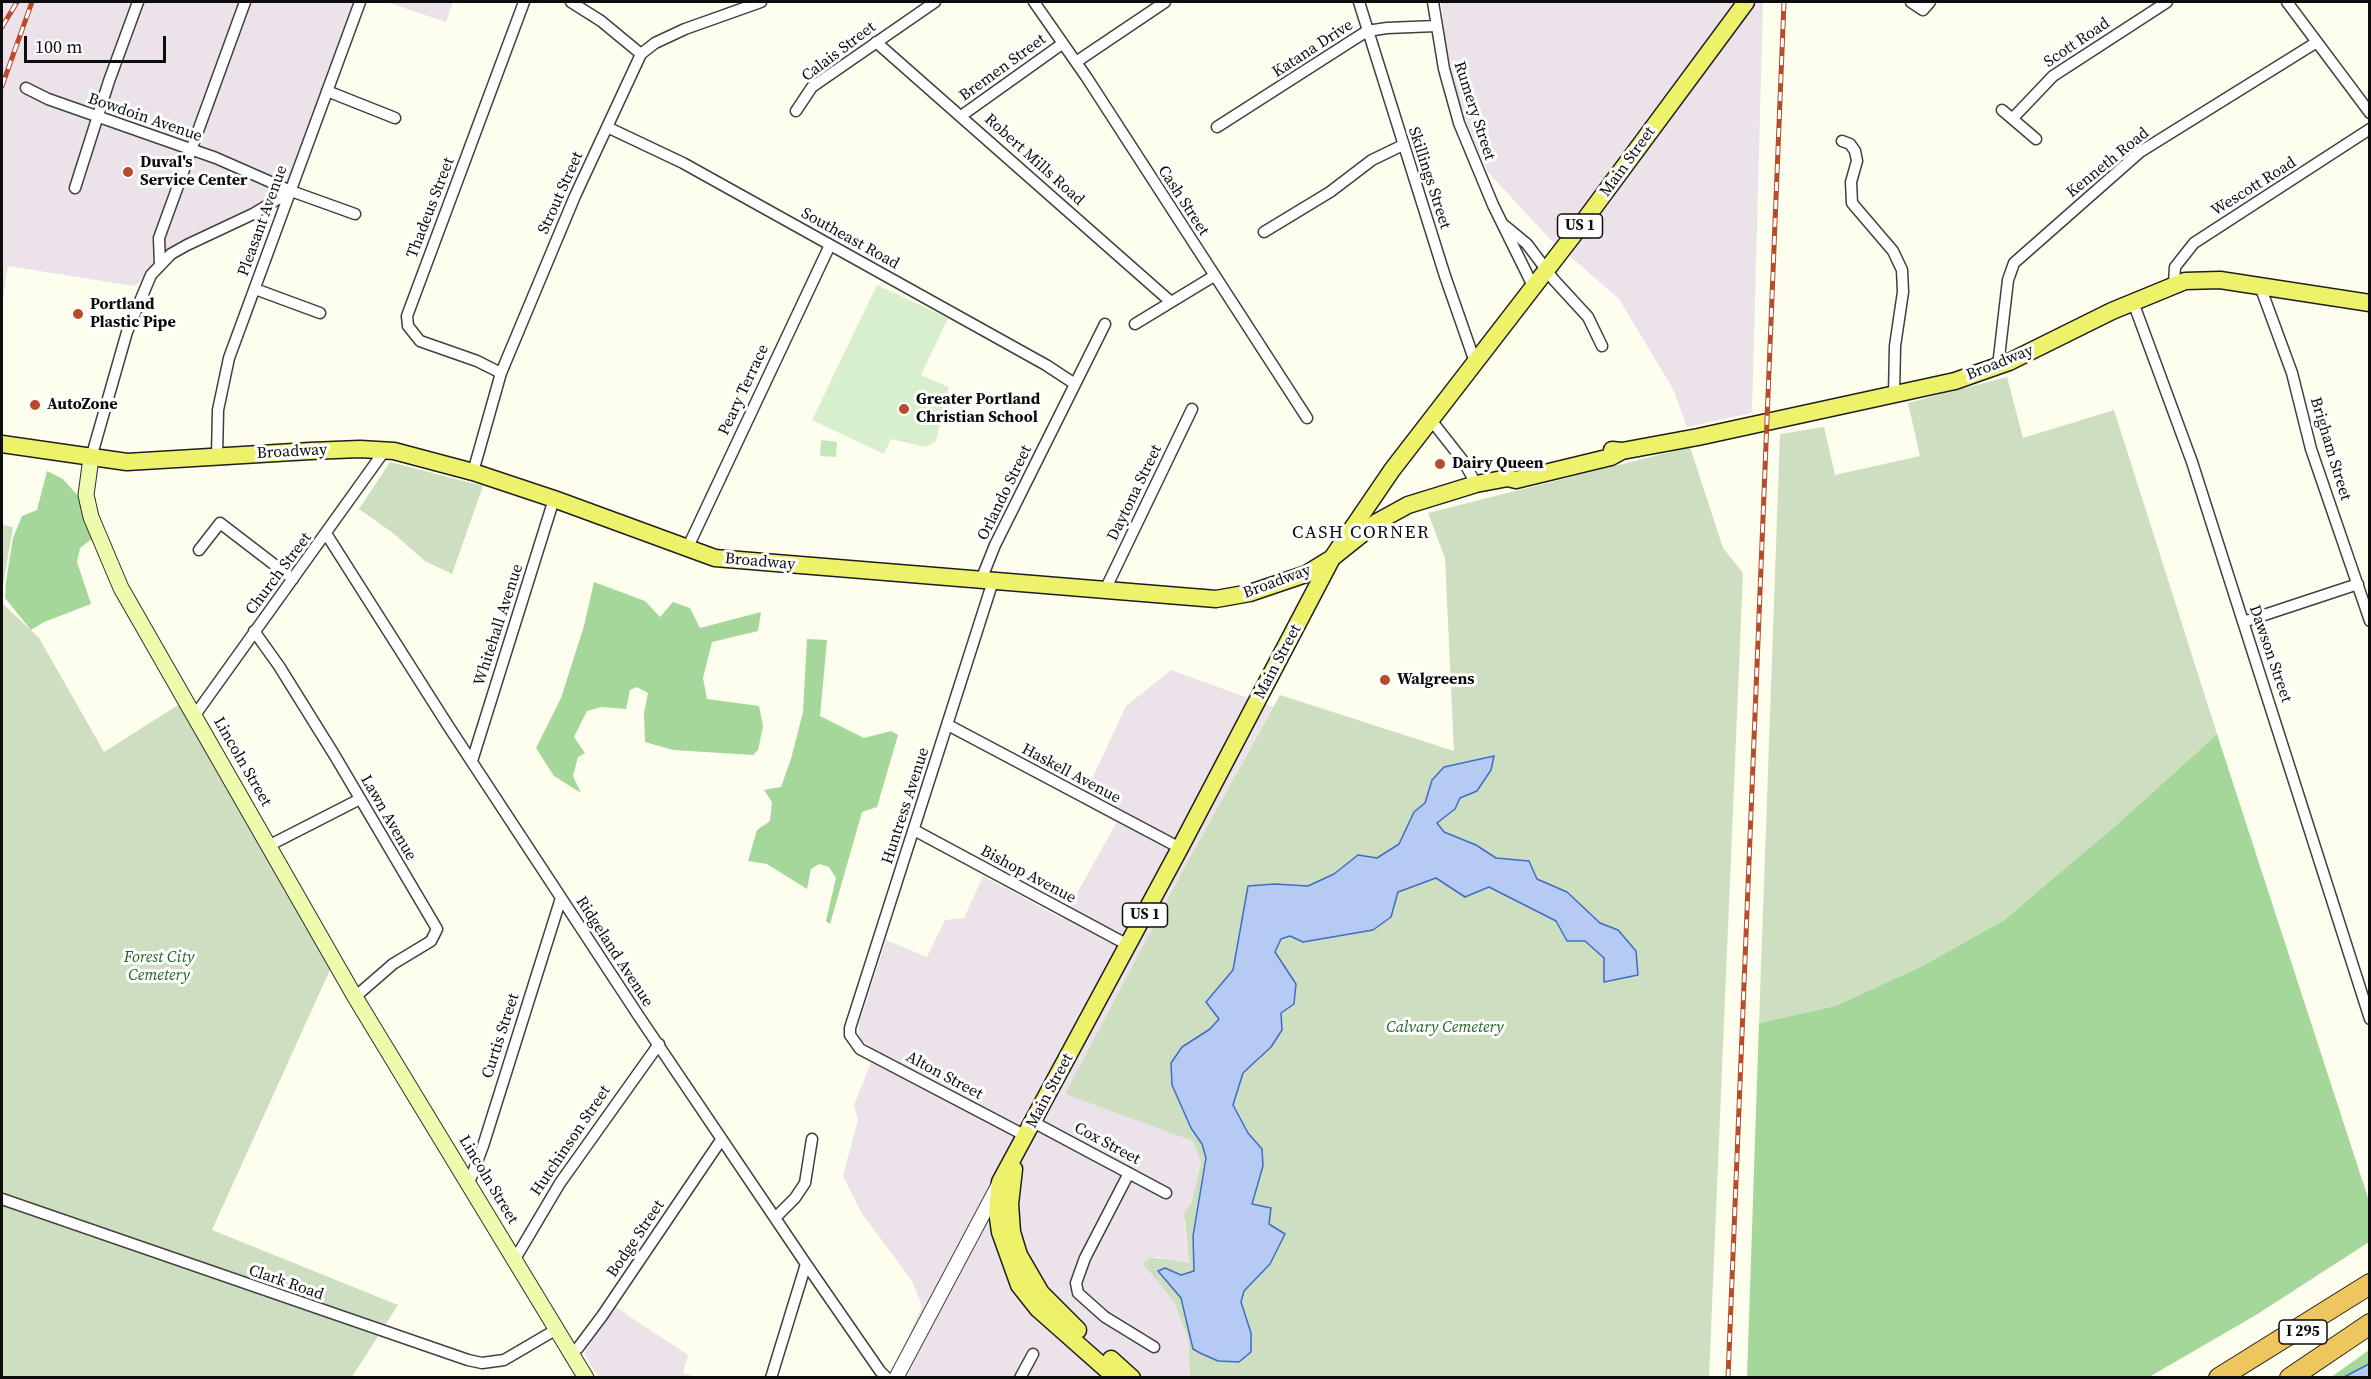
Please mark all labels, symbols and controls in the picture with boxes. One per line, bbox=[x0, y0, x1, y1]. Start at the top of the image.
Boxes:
street label: Scott Road bbox=[2040, 14, 2114, 72]
street label: Katana Drive bbox=[1269, 16, 1357, 82]
street label: Calais Street bbox=[798, 18, 880, 86]
scale bar bbox=[27, 24, 170, 62]
street label: Bremen Street bbox=[956, 30, 1050, 106]
text: 100 m bbox=[35, 34, 82, 59]
street label: Rumery Street bbox=[1449, 59, 1499, 163]
street label: Bowdoin Avenue bbox=[85, 89, 205, 147]
street label: Robert Mills Road bbox=[980, 110, 1088, 210]
street label: Main Street bbox=[1596, 123, 1660, 201]
street label: Kenneth Road bbox=[2063, 124, 2153, 202]
street label: Skillings Street bbox=[1404, 125, 1454, 231]
street label: Strout Street bbox=[534, 149, 588, 237]
place label: Duval's Service Center bbox=[140, 153, 248, 191]
street label: Wescott Road bbox=[2208, 153, 2300, 221]
street label: Thadeus Street bbox=[403, 155, 459, 261]
street label: Cash Street bbox=[1153, 162, 1213, 240]
street label: Pleasant Avenue bbox=[234, 163, 292, 279]
marker: Duval's Service Center bbox=[121, 165, 135, 179]
street label: Southeast Road bbox=[798, 204, 902, 274]
road number: US 1 bbox=[1558, 214, 1602, 238]
place label: Portland Plastic Pipe bbox=[90, 295, 176, 333]
marker: Portland Plastic Pipe bbox=[71, 307, 85, 321]
street label: Peary Terrace bbox=[715, 341, 773, 439]
street label: Broadway bbox=[1964, 341, 2036, 385]
place label: Greater Portland Christian School bbox=[916, 390, 1040, 428]
place label: AutoZone bbox=[47, 395, 118, 415]
street label: Brigham Street bbox=[2305, 395, 2355, 503]
marker: AutoZone bbox=[28, 398, 42, 412]
marker: Greater Portland Christian School bbox=[897, 402, 911, 416]
street label: Broadway bbox=[256, 441, 328, 463]
street label: Orlando Street bbox=[974, 442, 1036, 544]
street label: Daytona Street bbox=[1103, 442, 1167, 544]
place label: Dairy Queen bbox=[1452, 454, 1544, 474]
marker: Dairy Queen bbox=[1433, 457, 1447, 471]
district label: CASH CORNER bbox=[1292, 522, 1430, 544]
street label: Church Street bbox=[242, 529, 316, 619]
street label: Broadway bbox=[724, 549, 796, 575]
street label: Broadway bbox=[1241, 561, 1313, 603]
street label: Whitehall Avenue bbox=[470, 562, 528, 688]
street label: Dawson Street bbox=[2244, 603, 2296, 705]
street label: Main Street bbox=[1250, 621, 1306, 703]
place label: Walgreens bbox=[1397, 670, 1475, 690]
marker: Walgreens bbox=[1378, 673, 1392, 687]
street label: Lincoln Street bbox=[209, 714, 275, 810]
street label: Haskell Avenue bbox=[1018, 740, 1124, 808]
street label: Huntress Avenue bbox=[878, 745, 934, 867]
street label: Lawn Avenue bbox=[356, 772, 420, 864]
street label: Bishop Avenue bbox=[977, 842, 1079, 908]
street label: Ridgeland Avenue bbox=[571, 893, 657, 1011]
road number: US 1 bbox=[1122, 903, 1168, 927]
park label: Forest City Cemetery bbox=[124, 948, 194, 986]
street label: Curtis Street bbox=[478, 991, 524, 1081]
park label: Calvary Cemetery bbox=[1386, 1018, 1504, 1038]
street label: Alton Street bbox=[902, 1048, 986, 1104]
street label: Main Street bbox=[1022, 1050, 1078, 1132]
street label: Hutchinson Street bbox=[527, 1082, 615, 1200]
street label: Cox Street bbox=[1071, 1119, 1143, 1169]
street label: Lincoln Street bbox=[454, 1132, 522, 1228]
street label: Bodge Street bbox=[603, 1197, 669, 1281]
street label: Clark Road bbox=[246, 1261, 326, 1305]
road number: I 295 bbox=[2279, 1320, 2327, 1344]

